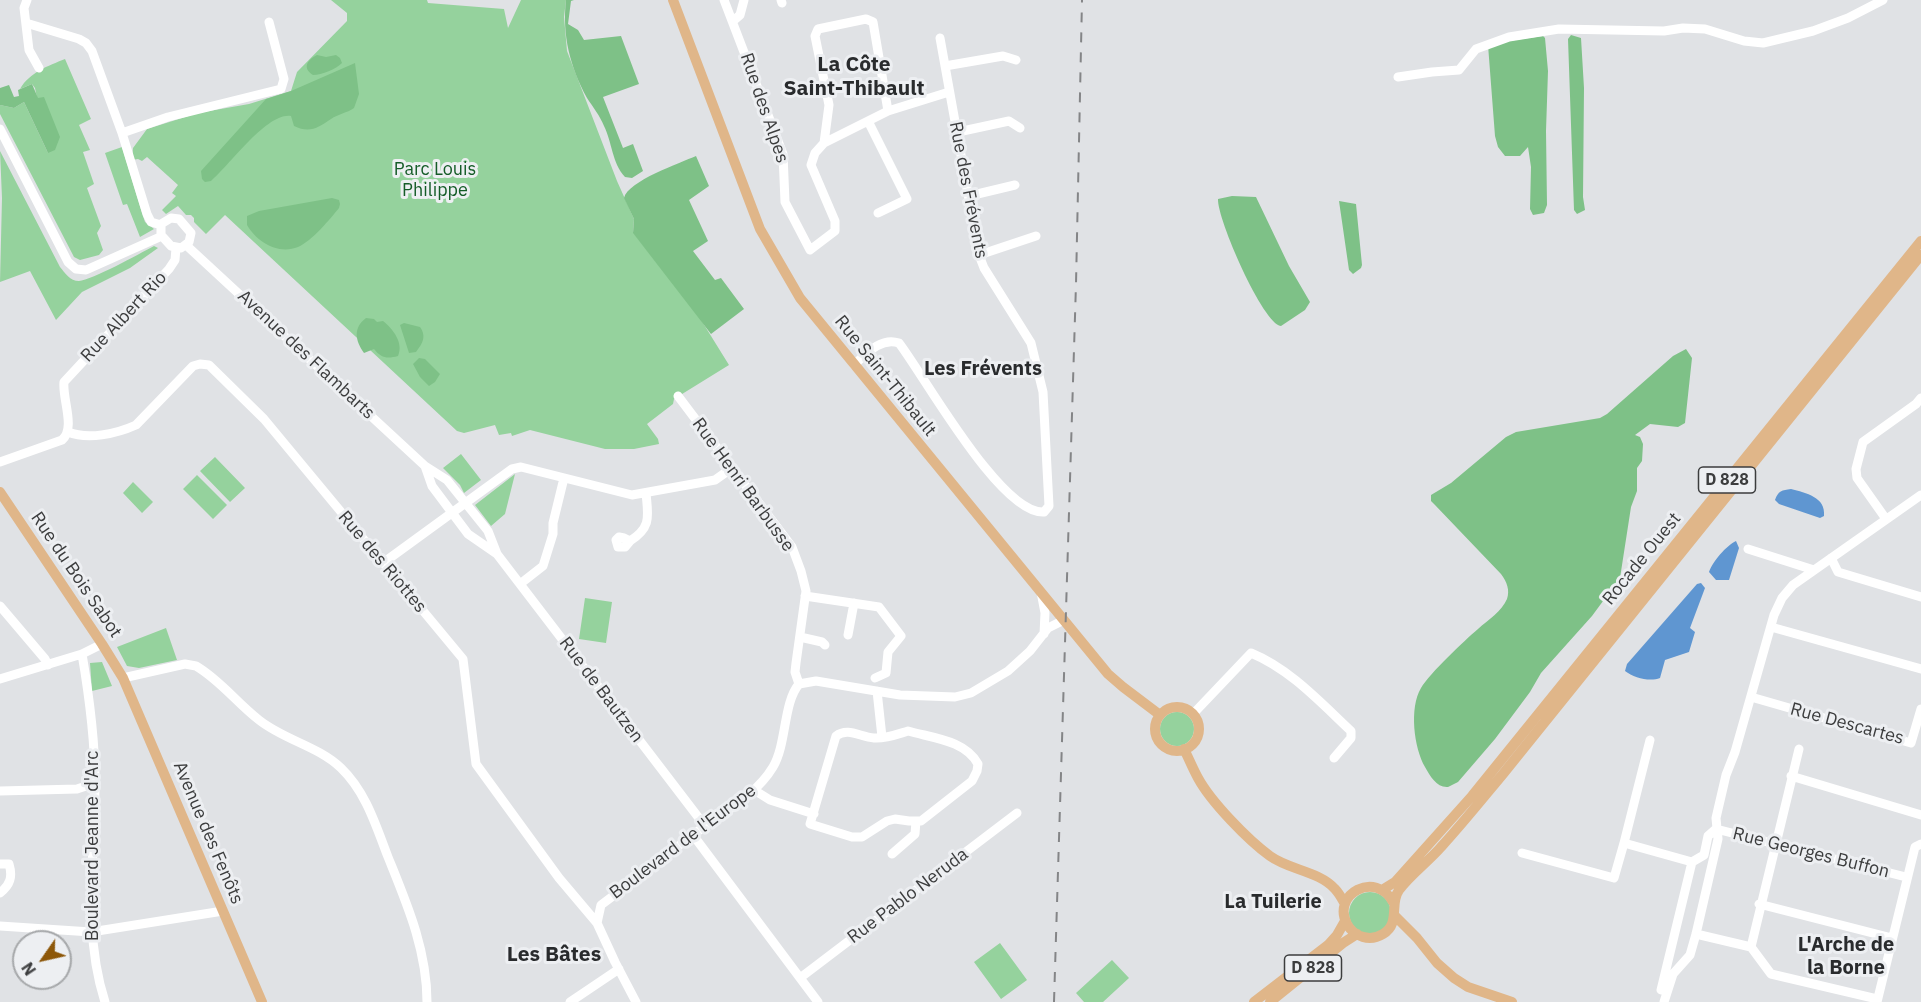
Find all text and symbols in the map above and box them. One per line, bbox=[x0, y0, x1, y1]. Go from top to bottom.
street label: Rue des Alpes bbox=[735, 50, 793, 166]
district label: La Côte Saint-Thibault bbox=[783, 52, 925, 102]
street label: Rue des Frévents bbox=[944, 120, 992, 260]
park label: Parc Louis Philippe bbox=[394, 159, 476, 201]
street label: Rue Albert Rio bbox=[77, 267, 171, 367]
street label: Avenue des Flambarts bbox=[233, 286, 379, 424]
street label: Rue Saint-Thibault bbox=[830, 311, 940, 441]
district label: Les Frévents bbox=[924, 357, 1042, 381]
street label: Rue Henri Barbusse bbox=[687, 414, 799, 556]
road number: D 828 bbox=[1698, 467, 1756, 493]
street label: Rue des Riottes bbox=[333, 507, 431, 617]
street label: Rue du Bois Sabot bbox=[26, 508, 126, 642]
street label: Rocade Ouest bbox=[1598, 509, 1686, 609]
street label: Rue de Bautzen bbox=[554, 633, 648, 747]
street label: Rue Descartes bbox=[1788, 698, 1906, 750]
street label: Boulevard Jeanne d'Arc bbox=[82, 751, 104, 941]
street label: Avenue des Fenôts bbox=[168, 759, 248, 907]
street label: Boulevard de l'Europe bbox=[606, 780, 760, 904]
street label: Rue Georges Buffon bbox=[1730, 823, 1892, 883]
street label: Rue Pablo Neruda bbox=[843, 844, 973, 948]
district label: La Tuilerie bbox=[1224, 890, 1322, 914]
north arrow bbox=[12, 930, 72, 990]
district label: L'Arche de la Borne bbox=[1798, 933, 1894, 980]
district label: Les Bâtes bbox=[507, 942, 601, 968]
road number: D 828 bbox=[1284, 955, 1342, 981]
text: N bbox=[17, 959, 40, 979]

